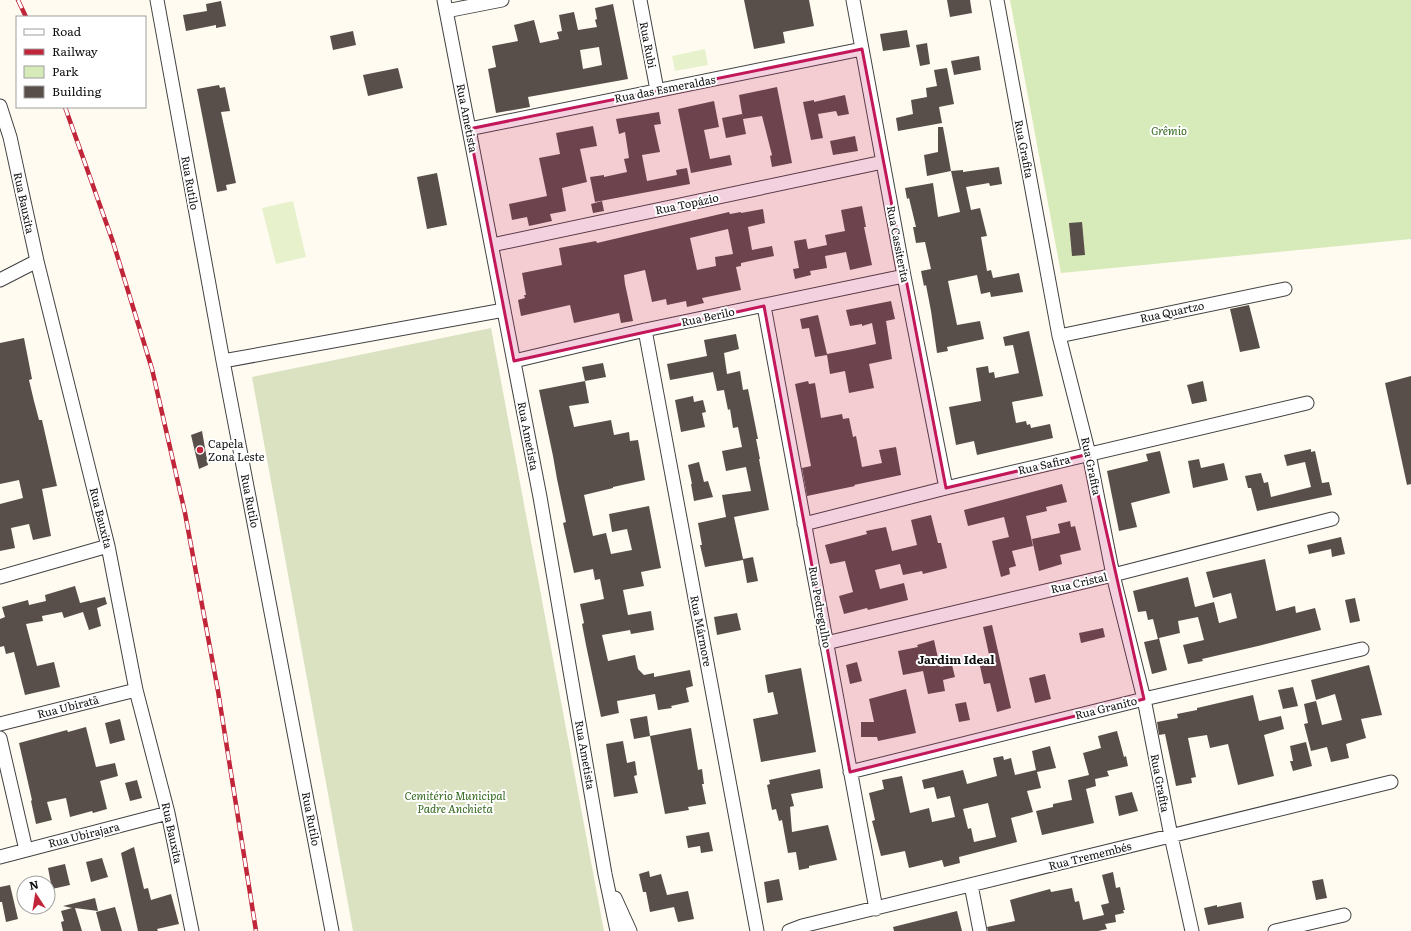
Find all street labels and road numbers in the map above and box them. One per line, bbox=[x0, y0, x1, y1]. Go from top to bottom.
street label: Rua Rubi bbox=[637, 20, 661, 70]
street label: Rua das Esmeraldas bbox=[613, 70, 717, 106]
street label: Rua Ametista bbox=[453, 82, 483, 154]
street label: Rua Grafita bbox=[1011, 118, 1038, 179]
street label: Rua Rutilo bbox=[178, 154, 204, 211]
street label: Rua Bauxita bbox=[11, 171, 39, 235]
street label: Rua Topázio bbox=[654, 188, 720, 218]
street label: Rua Cassiterita bbox=[884, 204, 914, 284]
street label: Rua Quartzo bbox=[1138, 296, 1205, 326]
street label: Rua Berilo bbox=[680, 303, 736, 329]
street label: Rua Ametista bbox=[514, 400, 544, 472]
street label: Rua Grafita bbox=[1078, 435, 1106, 496]
street label: Rua Safira bbox=[1016, 450, 1071, 478]
street label: Rua Rutilo bbox=[238, 472, 264, 529]
street label: Rua Bauxita bbox=[87, 486, 117, 550]
street label: Rua Pedregulho bbox=[806, 565, 836, 649]
street label: Rua Cristal bbox=[1049, 568, 1109, 596]
street label: Rua Mármore bbox=[687, 594, 717, 668]
street label: Rua Ubiratã bbox=[35, 691, 100, 721]
street label: Rua Granito bbox=[1073, 692, 1138, 722]
street label: Rua Ametista bbox=[572, 719, 600, 791]
street label: Rua Grafita bbox=[1147, 752, 1174, 813]
street label: Rua Rutilo bbox=[299, 790, 325, 847]
street label: Rua Bauxita bbox=[159, 801, 187, 865]
street label: Rua Ubirajara bbox=[46, 817, 121, 851]
street label: Rua Tremembés bbox=[1047, 837, 1133, 873]

